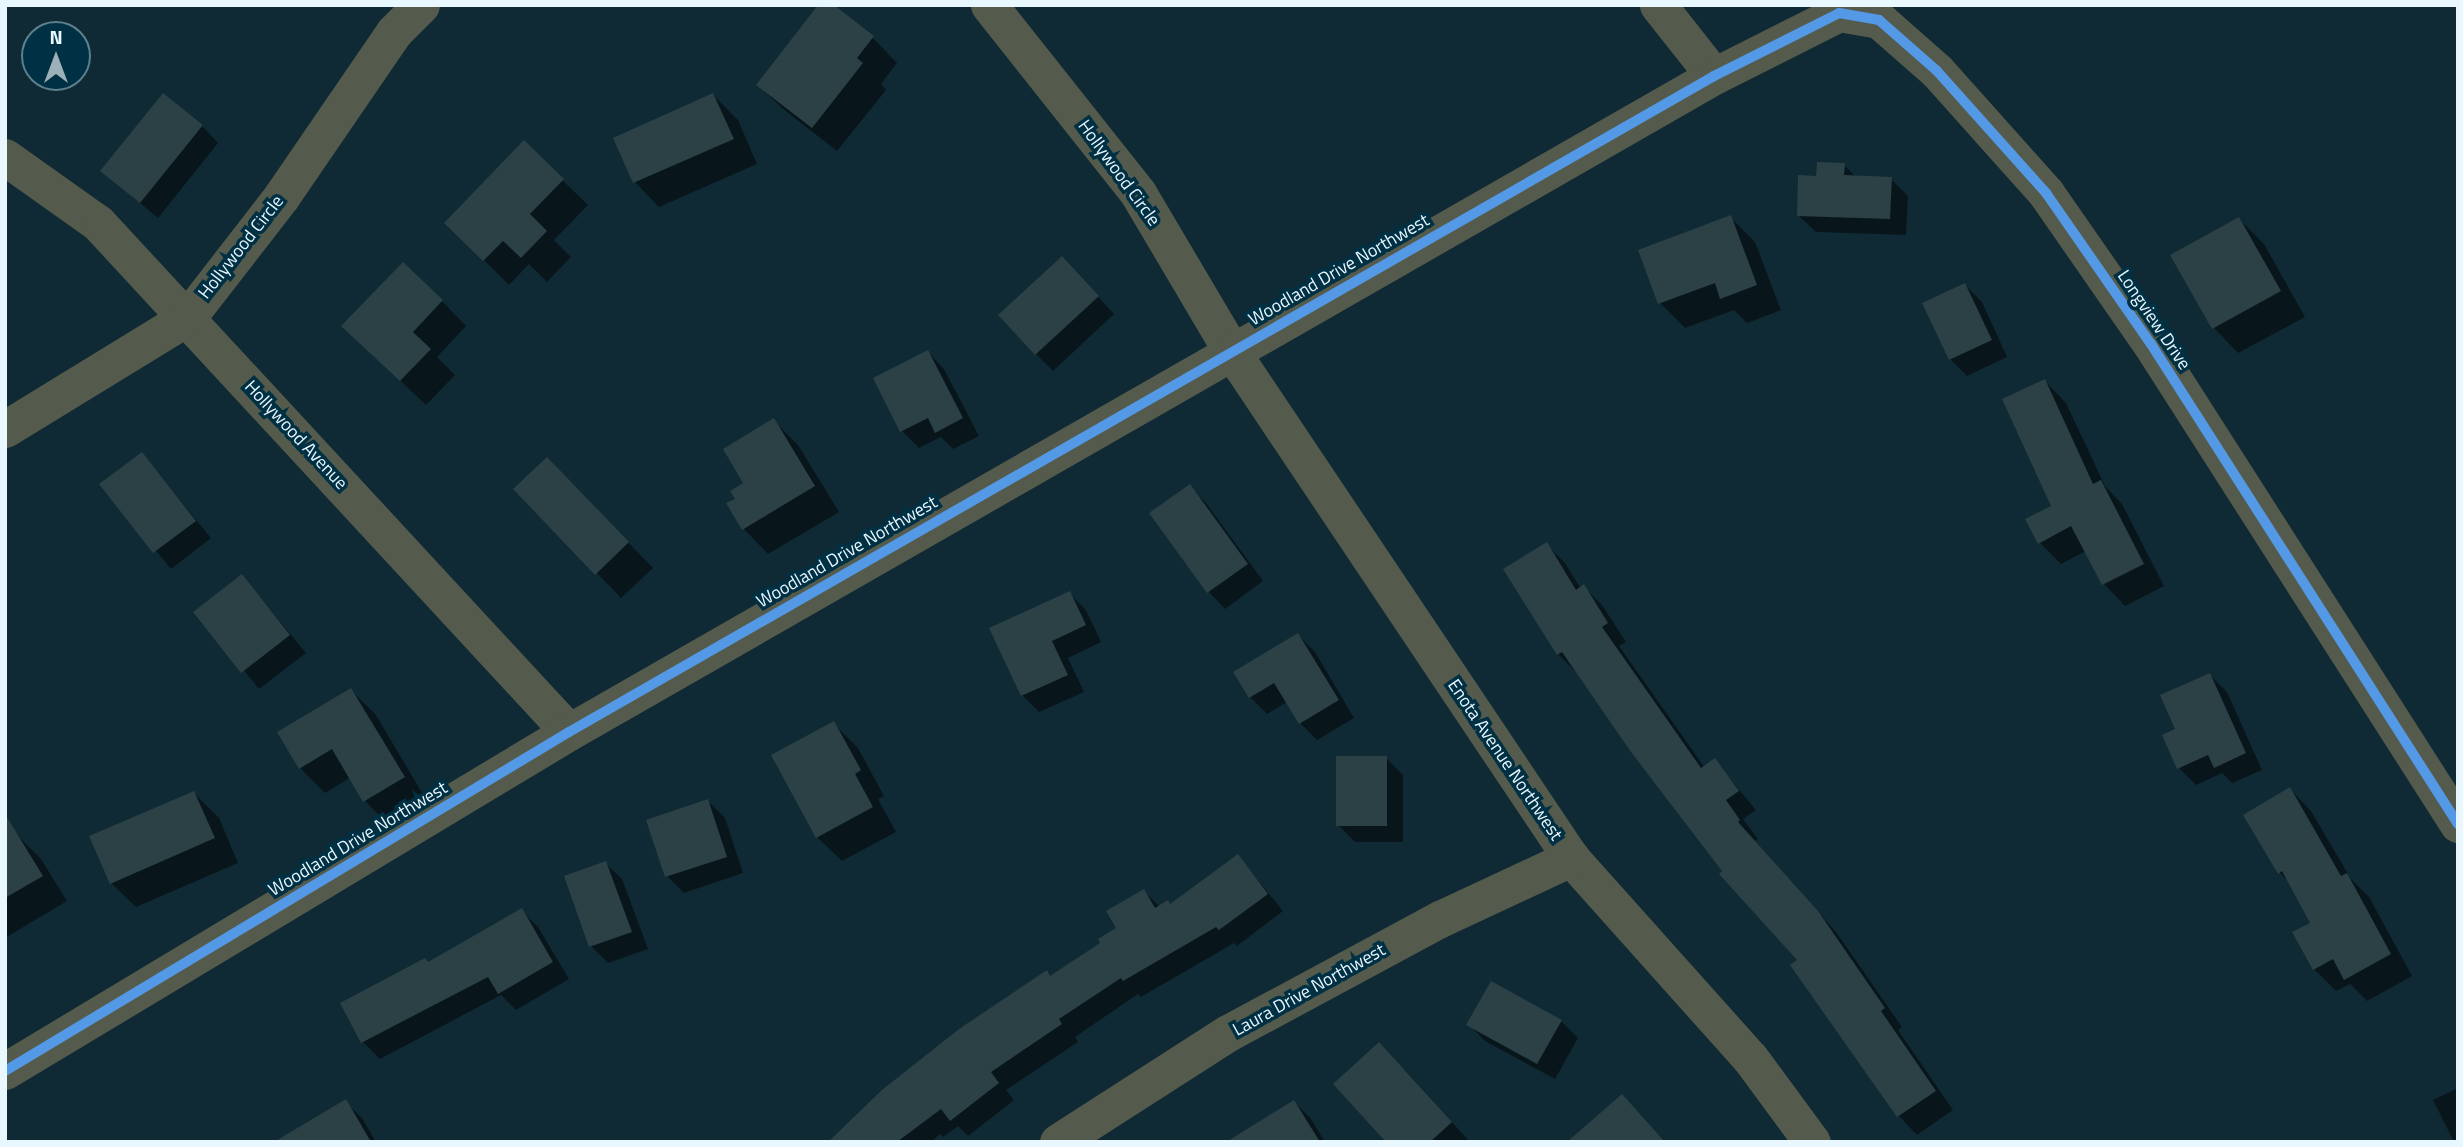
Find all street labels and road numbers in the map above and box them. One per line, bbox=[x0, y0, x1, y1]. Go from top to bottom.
street label: Hollywood Circle bbox=[1073, 116, 1165, 230]
street label: Hollywood Circle bbox=[194, 191, 288, 303]
street label: Woodland Drive Northwest bbox=[1245, 209, 1433, 331]
street label: Longview Drive bbox=[2113, 266, 2195, 374]
street label: Hollywood Avenue bbox=[240, 376, 352, 494]
street label: Woodland Drive Northwest bbox=[753, 491, 941, 613]
street label: Enota Avenue Northwest bbox=[1443, 675, 1567, 845]
street label: Woodland Drive Northwest bbox=[265, 777, 451, 901]
street label: Laura Drive Northwest bbox=[1229, 939, 1389, 1041]

